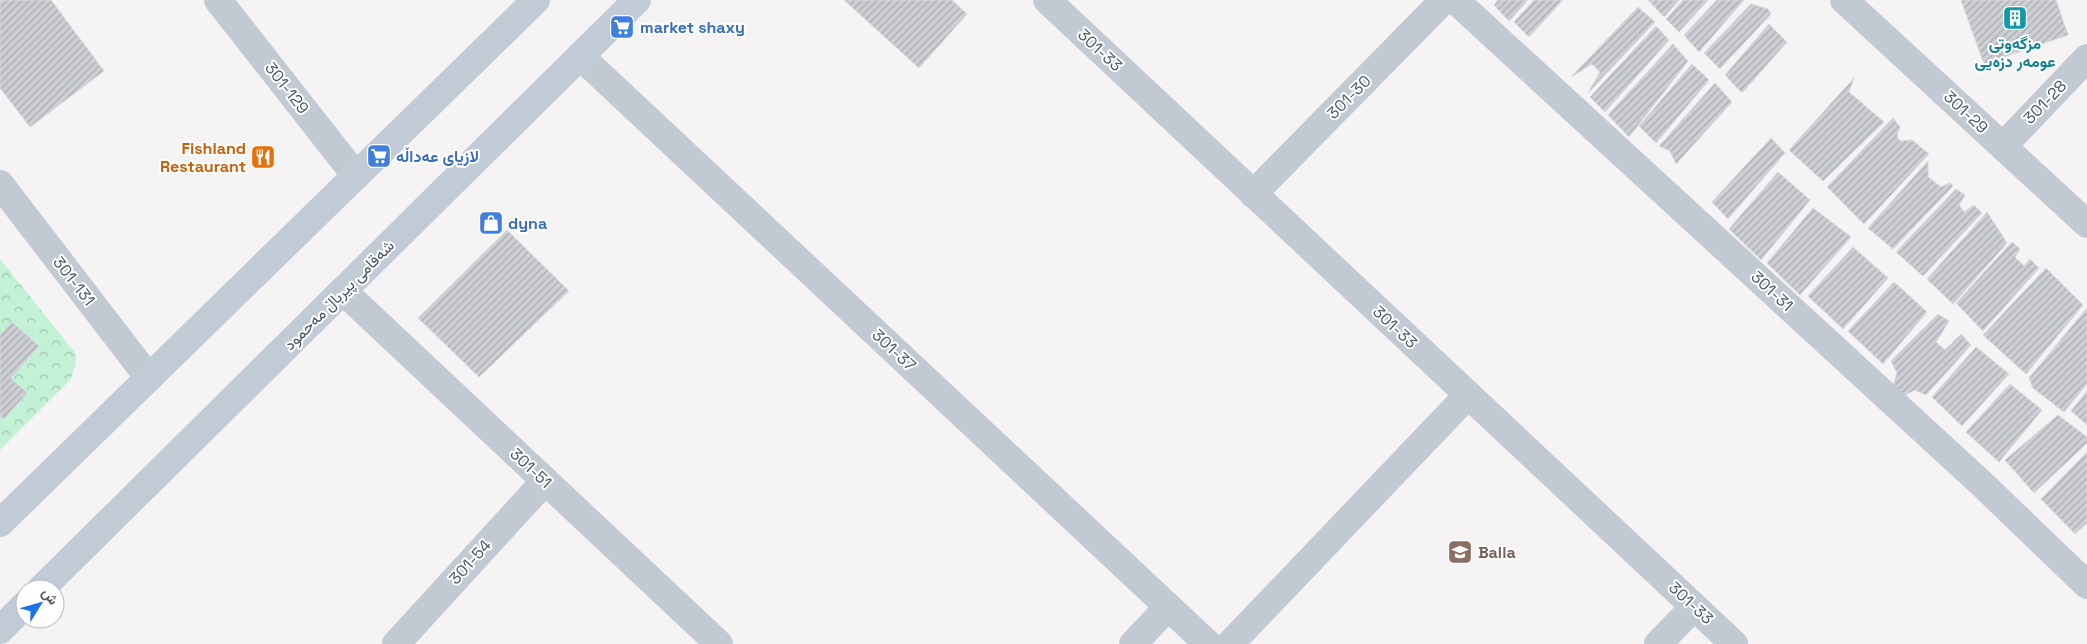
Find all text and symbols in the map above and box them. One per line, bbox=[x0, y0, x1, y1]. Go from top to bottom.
building icon: مزگەوتی عومەر دزەیی bbox=[2002, 5, 2028, 31]
supermarket icon: market shaxy bbox=[609, 14, 635, 40]
place label: market shaxy bbox=[640, 17, 745, 38]
street label: 301-33 bbox=[1073, 24, 1127, 76]
place label: مزگەوتی عومەر دزەیی bbox=[1975, 33, 2055, 72]
street label: 301-129 bbox=[260, 58, 314, 118]
street label: 301-30 bbox=[1323, 71, 1375, 123]
street label: 301-28 bbox=[2019, 75, 2071, 129]
street label: 301-29 bbox=[1939, 86, 1993, 138]
place label: Fishland Restaurant bbox=[160, 138, 246, 177]
supermarket icon: لازیای عەداڵە bbox=[366, 143, 392, 169]
restaurant icon: Fishland Restaurant bbox=[250, 144, 276, 170]
place label: لازیای عەداڵە bbox=[396, 146, 479, 167]
shop icon: dyna bbox=[478, 210, 504, 236]
place label: dyna bbox=[508, 213, 547, 234]
street label: شەقامی پیرباڵ مەحمود bbox=[279, 235, 400, 356]
street label: 301-131 bbox=[48, 252, 100, 310]
street label: 301-31 bbox=[1747, 266, 1797, 316]
street label: 301-33 bbox=[1368, 301, 1422, 353]
street label: 301-37 bbox=[868, 324, 920, 376]
street label: 301-51 bbox=[506, 443, 556, 493]
street label: 301-54 bbox=[444, 535, 496, 589]
school or university icon: Balla bbox=[1447, 539, 1473, 565]
place label: Balla bbox=[1478, 542, 1516, 563]
street label: 301-33 bbox=[1664, 577, 1718, 629]
north arrow bbox=[15, 579, 65, 629]
text: ش bbox=[38, 584, 63, 608]

